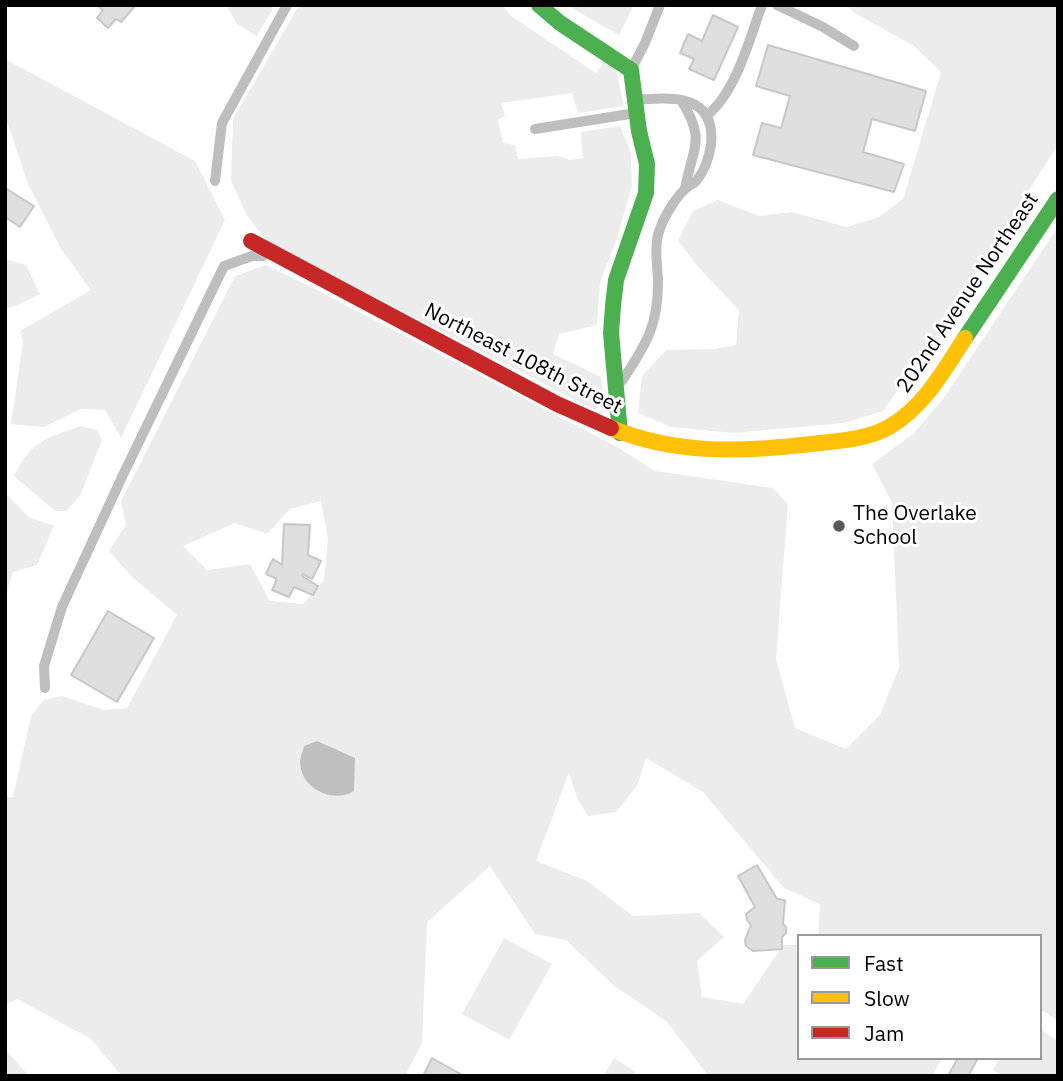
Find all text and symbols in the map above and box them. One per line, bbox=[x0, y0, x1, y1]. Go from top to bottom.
street label: 202nd Avenue Northeast bbox=[892, 188, 1044, 398]
street label: Northeast 108th Street bbox=[420, 298, 626, 420]
place label: The Overlake School bbox=[853, 501, 977, 551]
marker: The Overlake School bbox=[831, 518, 847, 534]
legend bbox=[797, 934, 1042, 1060]
text: Fast bbox=[864, 949, 904, 977]
text: Slow bbox=[864, 984, 910, 1012]
text: Jam bbox=[864, 1019, 904, 1047]

